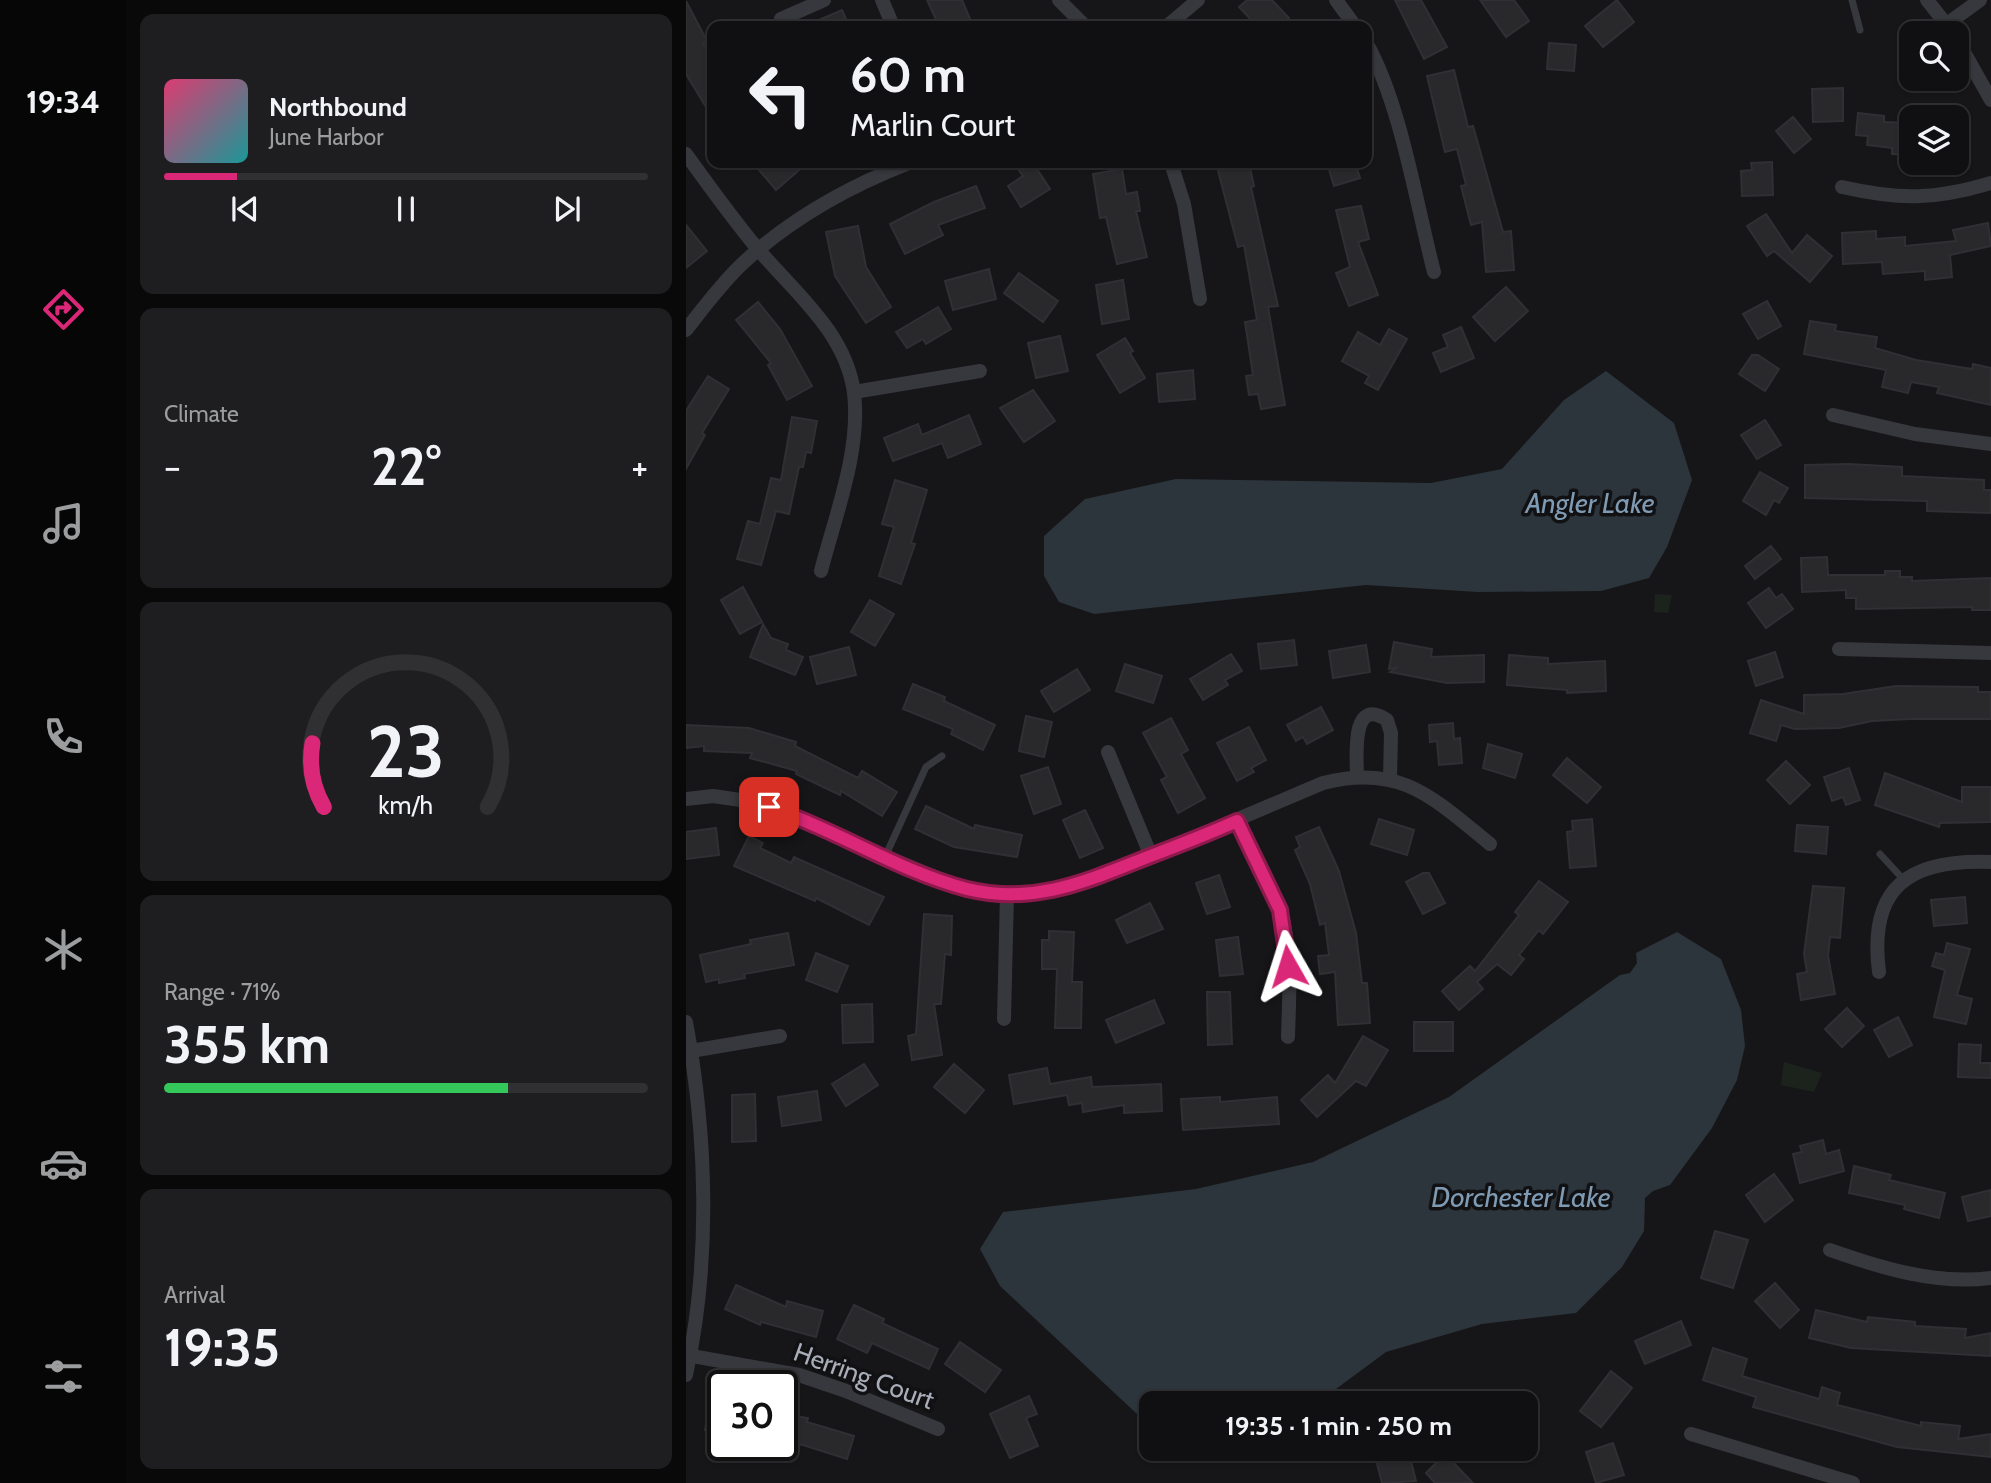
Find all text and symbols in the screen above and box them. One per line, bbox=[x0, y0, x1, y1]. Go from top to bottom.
map controls bbox=[1899, 21, 1969, 175]
button: search bbox=[1899, 21, 1969, 91]
text: 60 m bbox=[850, 45, 966, 104]
icon: left bbox=[735, 49, 826, 140]
text: 19:34 bbox=[26, 82, 100, 121]
text: Northbound bbox=[269, 91, 407, 123]
text: Marlin Court bbox=[850, 105, 1015, 144]
button: layers bbox=[1899, 105, 1969, 175]
text: June Harbor bbox=[269, 123, 383, 151]
icon: previous bbox=[226, 190, 264, 228]
icon: pause bbox=[387, 190, 425, 228]
icon: next bbox=[548, 190, 586, 228]
icon: directions bbox=[39, 285, 88, 334]
text: Climate bbox=[164, 400, 239, 428]
text: 22° bbox=[371, 435, 441, 498]
text: − bbox=[164, 443, 181, 490]
text: + bbox=[631, 443, 648, 490]
water label: Angler Lake bbox=[1523, 486, 1655, 520]
icon: music bbox=[39, 499, 88, 548]
text: 23 bbox=[367, 708, 445, 796]
icon: phone bbox=[39, 712, 88, 761]
pin bbox=[739, 777, 799, 837]
icon: arrive bbox=[750, 788, 788, 826]
text: km/h bbox=[379, 790, 433, 820]
icon: climate bbox=[39, 925, 88, 974]
position arrow bbox=[1251, 929, 1325, 1003]
text: Range · 71% bbox=[164, 978, 280, 1006]
text: 355 km bbox=[164, 1013, 330, 1076]
icon: car bbox=[39, 1139, 88, 1188]
water label: Dorchester Lake bbox=[1431, 1180, 1611, 1214]
text: Arrival bbox=[164, 1281, 225, 1309]
text: 19:35 bbox=[164, 1316, 280, 1379]
street label: Herring Court bbox=[789, 1336, 939, 1416]
icon: filters bbox=[39, 1352, 88, 1401]
speed limit sign: 30 bbox=[707, 1370, 798, 1461]
text: 19:35 · 1 min · 250 m bbox=[1225, 1410, 1452, 1442]

